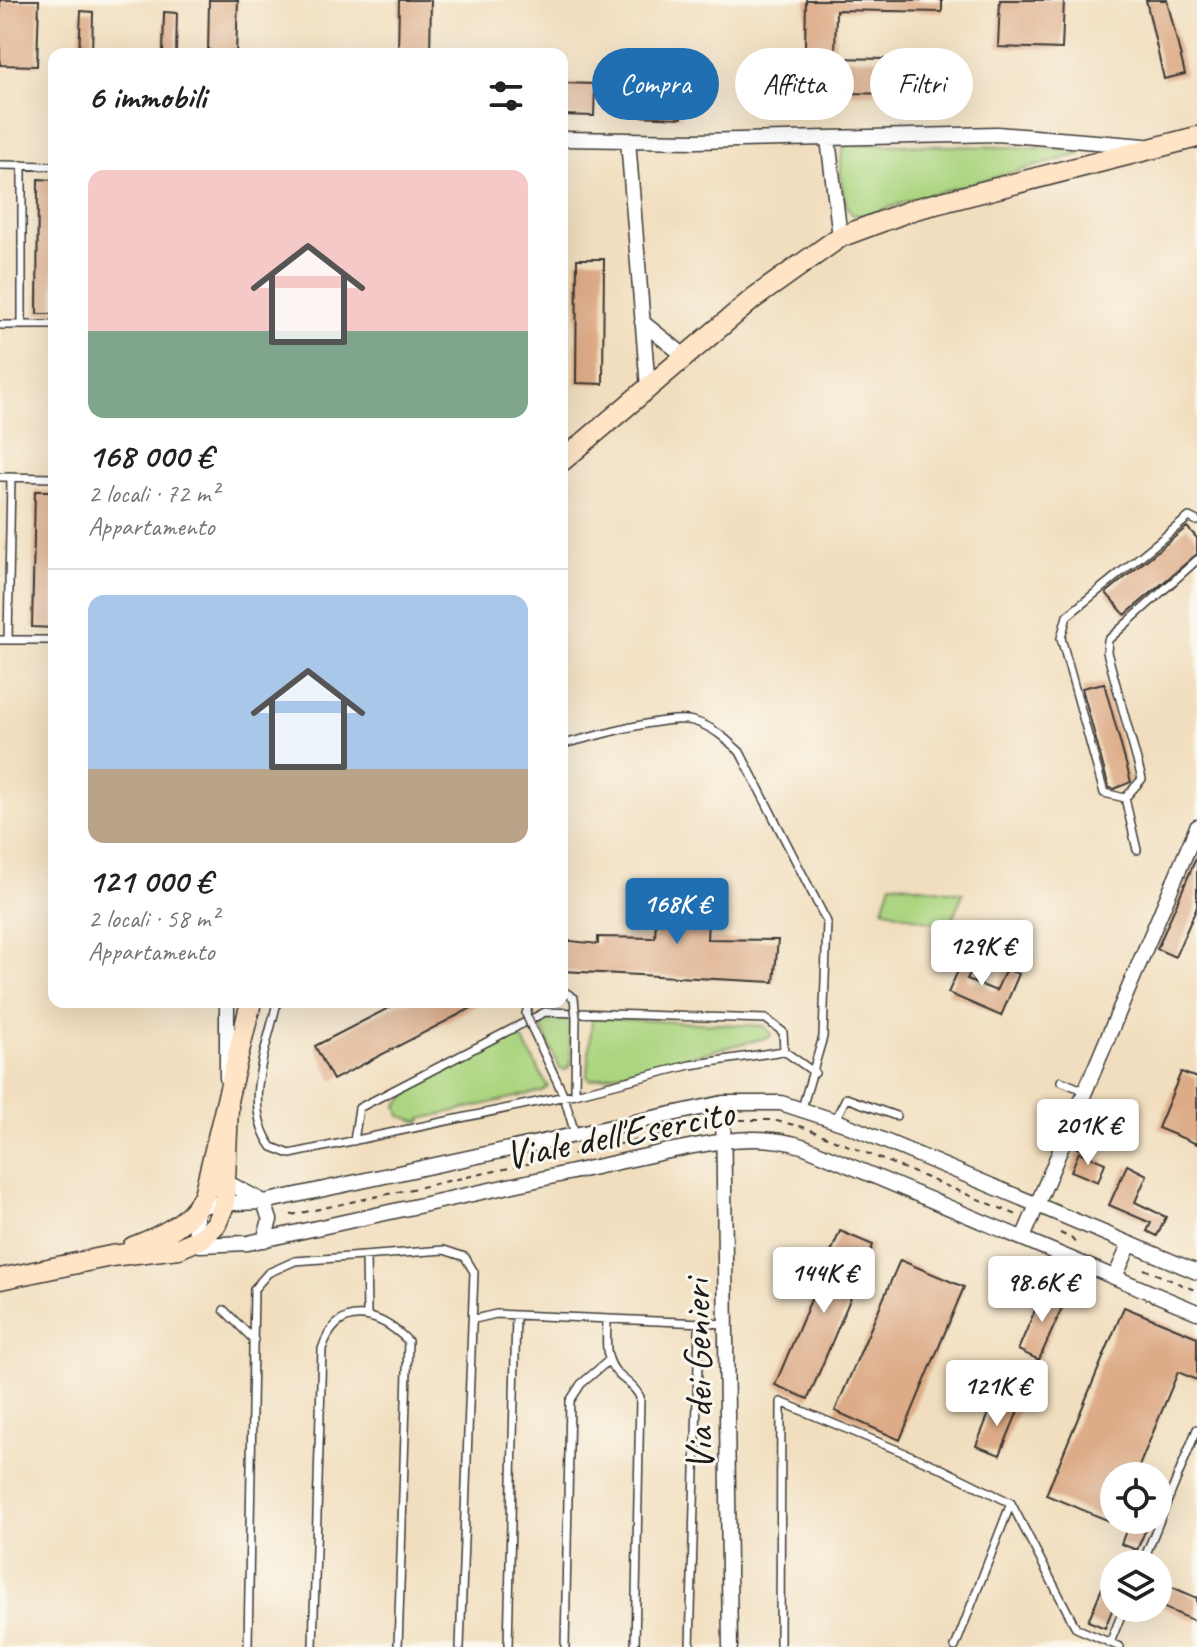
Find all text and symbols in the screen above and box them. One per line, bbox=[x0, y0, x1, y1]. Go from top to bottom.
chip: Compra bbox=[592, 48, 719, 120]
chip: Affitta bbox=[735, 48, 854, 120]
chip: Filtri bbox=[870, 48, 973, 120]
icon: filters bbox=[484, 74, 528, 118]
text: 6 immobili bbox=[88, 75, 206, 118]
icon: home bbox=[236, 222, 380, 366]
text: 168 000 € bbox=[88, 434, 212, 477]
text: 2 locali · 72 m² bbox=[88, 477, 218, 510]
text: Appartamento bbox=[88, 510, 214, 543]
icon: home bbox=[236, 647, 380, 791]
text: 121 000 € bbox=[88, 859, 212, 902]
pin: 168K € bbox=[612, 878, 742, 946]
text: 168K € bbox=[644, 887, 710, 920]
text: 2 locali · 58 m² bbox=[88, 902, 218, 935]
pin: 129K € bbox=[917, 920, 1047, 988]
text: 129K € bbox=[949, 929, 1015, 962]
text: Appartamento bbox=[88, 935, 214, 968]
street label: Viale dell'Esercito bbox=[501, 1087, 739, 1181]
pin: 201K € bbox=[1023, 1099, 1153, 1167]
text: 201K € bbox=[1055, 1108, 1121, 1141]
pin: 144K € bbox=[759, 1247, 889, 1315]
text: 144K € bbox=[791, 1256, 857, 1289]
pin: 98.6K € bbox=[968, 1256, 1116, 1324]
text: 98.6K € bbox=[1006, 1265, 1078, 1298]
street label: Via dei Genieri bbox=[671, 1274, 725, 1471]
pin: 121K € bbox=[932, 1360, 1062, 1428]
text: 121K € bbox=[964, 1369, 1030, 1402]
map controls bbox=[1100, 1462, 1172, 1622]
button: locate bbox=[1100, 1462, 1172, 1534]
button: layers bbox=[1100, 1550, 1172, 1622]

